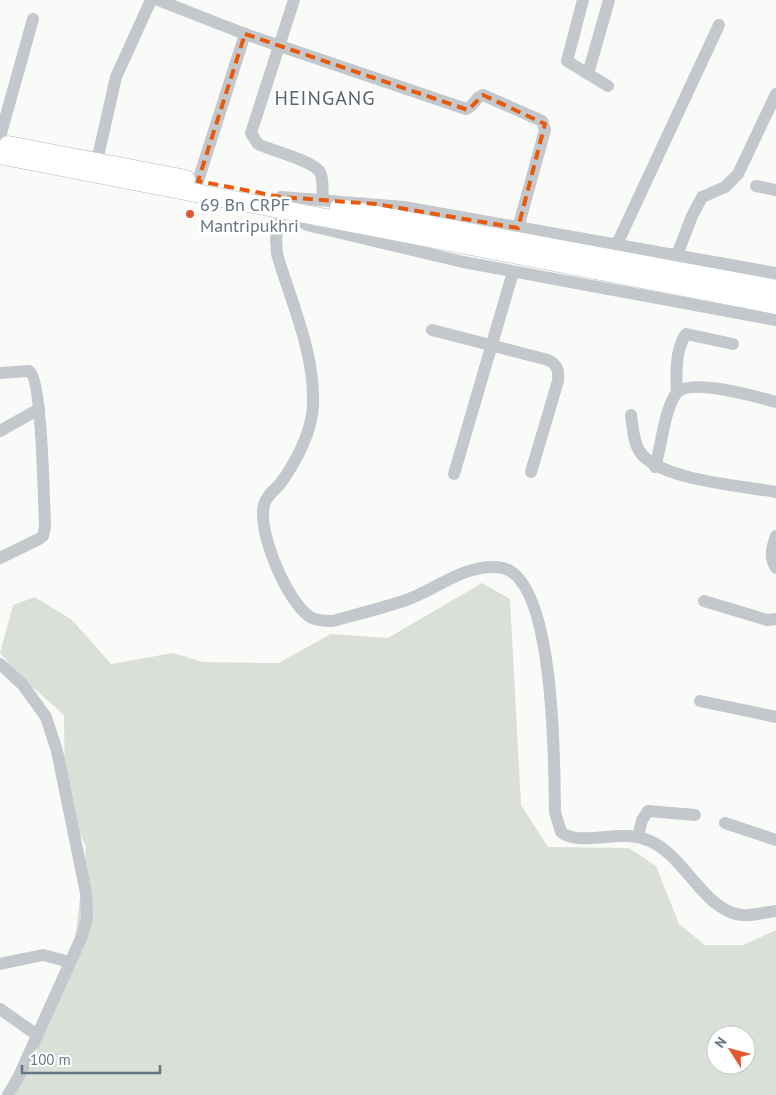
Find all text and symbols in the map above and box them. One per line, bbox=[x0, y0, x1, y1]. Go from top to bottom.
district label: HEINGANG bbox=[274, 85, 376, 111]
place label: 69 Bn CRPF Mantripukhri bbox=[200, 193, 299, 237]
marker: 69 Bn CRPF Mantripukhri bbox=[184, 208, 196, 220]
north arrow bbox=[706, 1025, 756, 1075]
text: N bbox=[710, 1033, 730, 1051]
scale bar bbox=[22, 1042, 160, 1074]
text: 100 m bbox=[30, 1050, 71, 1069]

